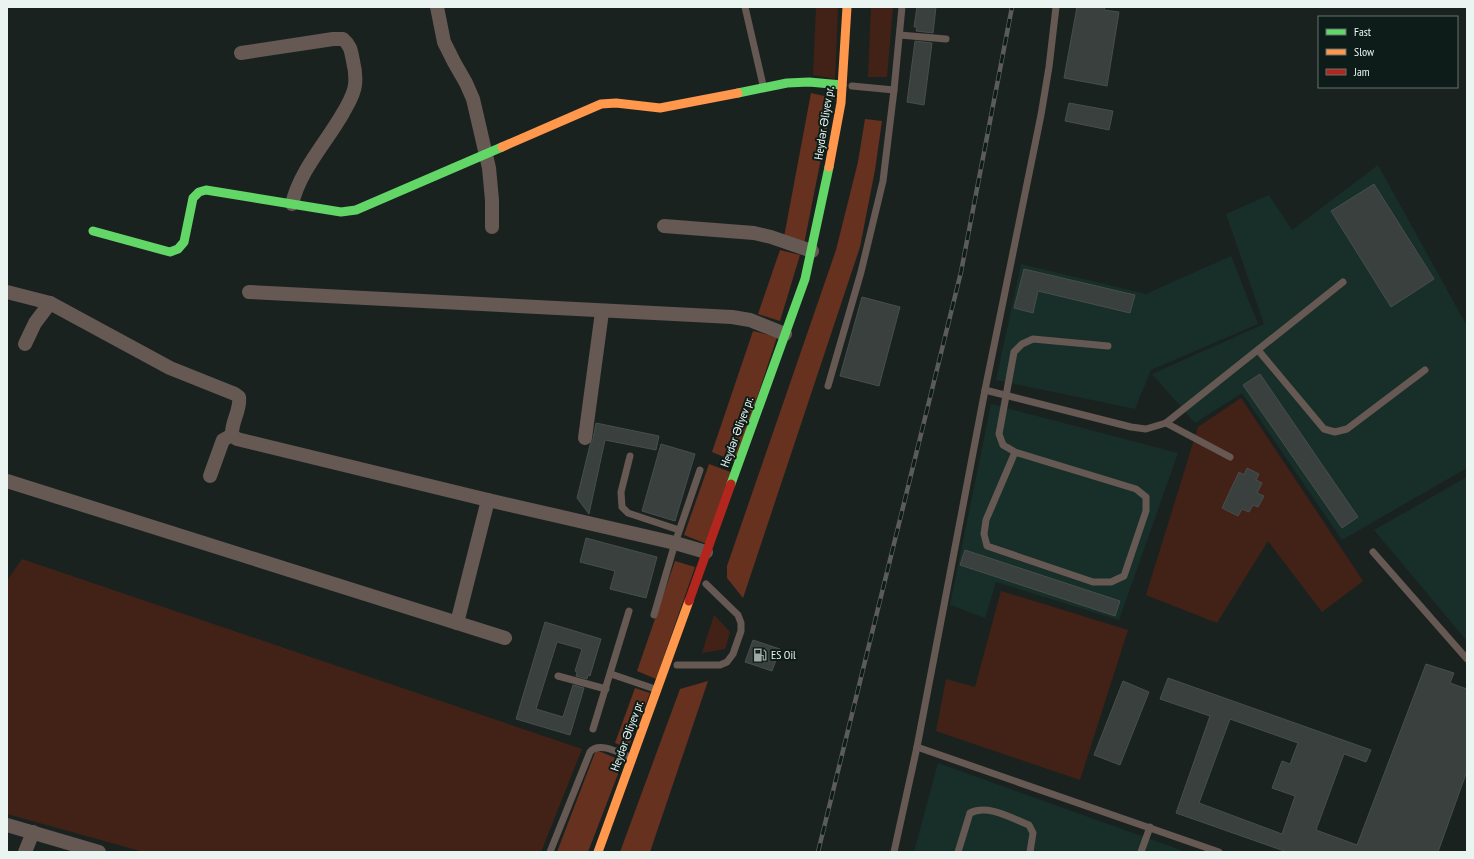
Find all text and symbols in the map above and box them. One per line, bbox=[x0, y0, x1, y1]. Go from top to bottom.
legend bbox=[1318, 16, 1458, 88]
text: Fast bbox=[1354, 24, 1372, 39]
text: Slow bbox=[1354, 44, 1375, 59]
text: Jam bbox=[1353, 64, 1370, 79]
street label: Heydər Əliyev pr. bbox=[810, 85, 837, 161]
street label: Heydər Əliyev pr. bbox=[717, 395, 756, 469]
fuel station icon: ES Oil bbox=[752, 647, 768, 663]
place label: ES Oil bbox=[771, 647, 796, 662]
street label: Heydər Əliyev pr. bbox=[607, 699, 646, 773]

